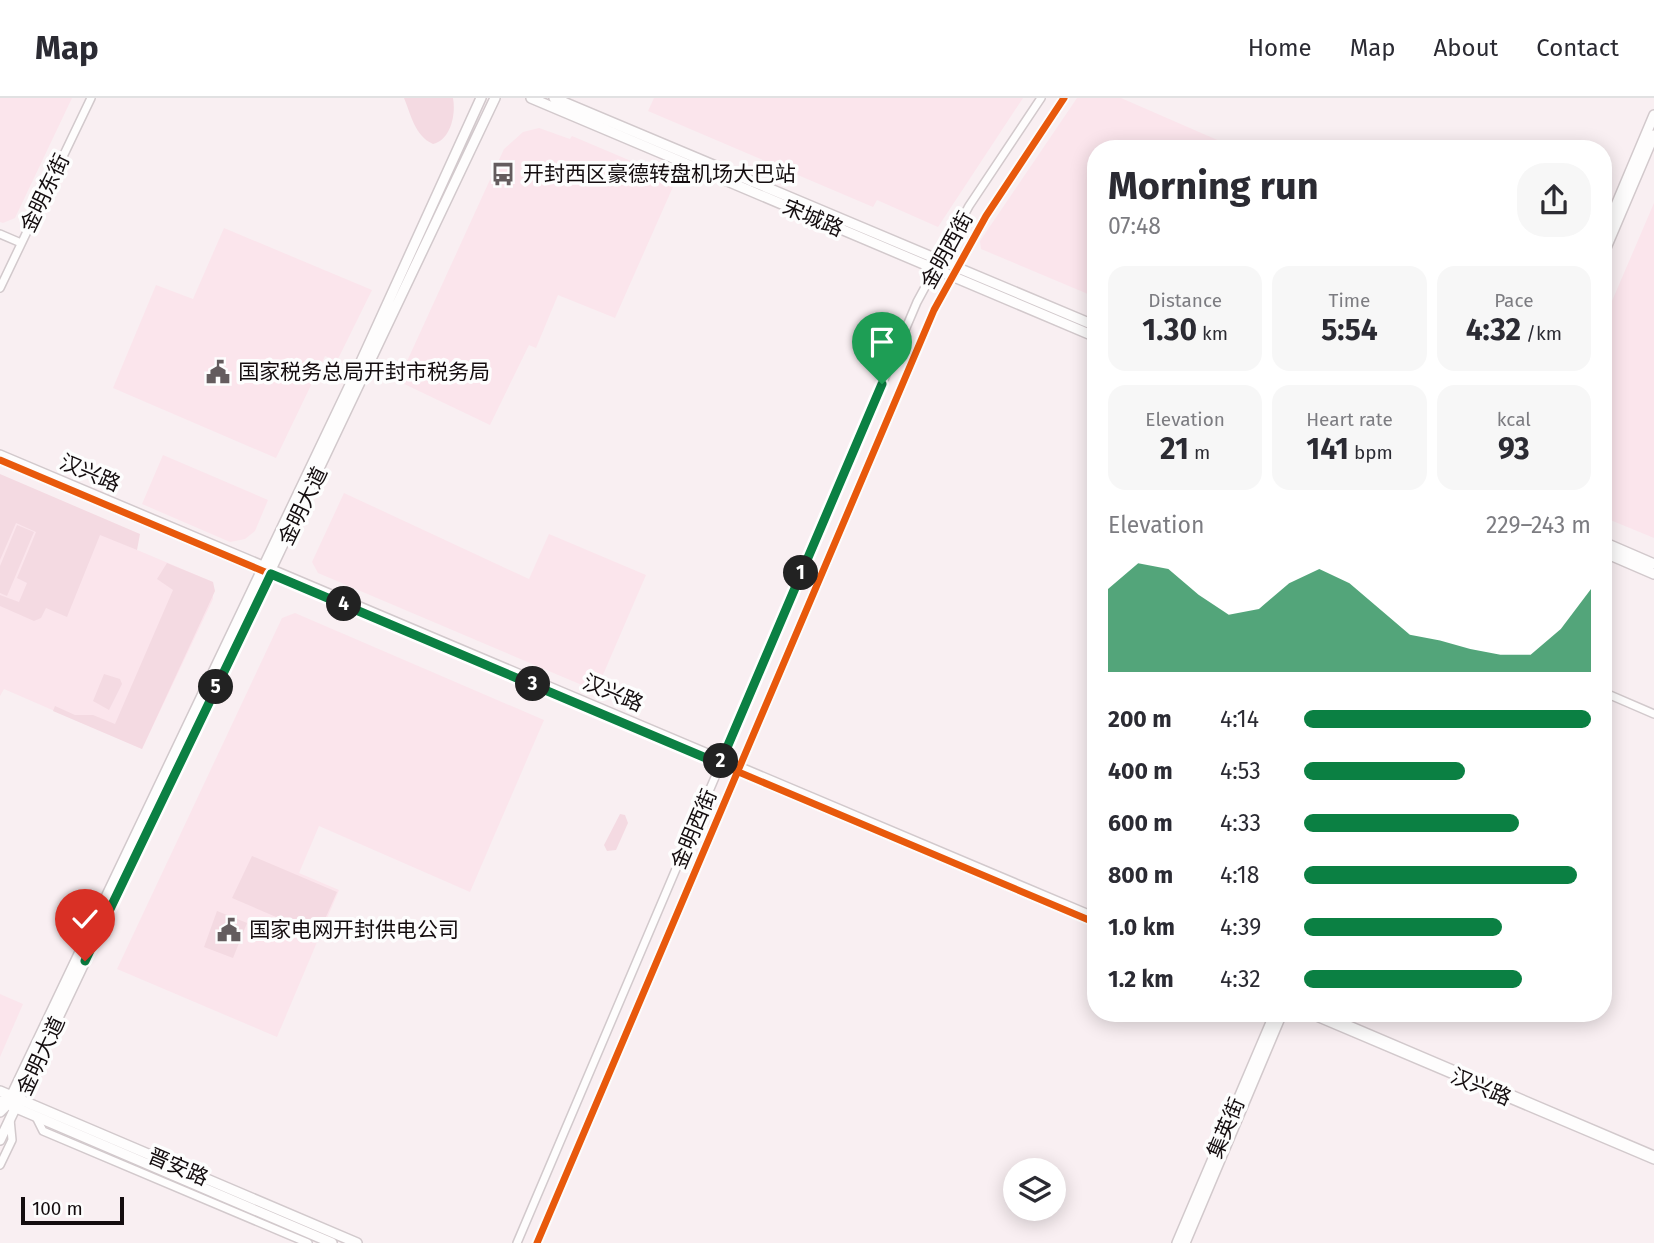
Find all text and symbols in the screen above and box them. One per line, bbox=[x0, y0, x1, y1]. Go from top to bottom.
text: Map bbox=[35, 28, 99, 68]
text: Home bbox=[1248, 34, 1312, 62]
text: Map bbox=[1350, 34, 1396, 62]
text: About bbox=[1434, 34, 1498, 62]
text: Contact bbox=[1536, 34, 1619, 62]
street label: 金明东街 bbox=[15, 150, 75, 236]
bus stop icon: 开封西区豪德转盘机场大巴站 bbox=[489, 160, 517, 188]
place label: 开封西区豪德转盘机场大巴站 bbox=[523, 161, 796, 187]
text: Morning run bbox=[1108, 163, 1319, 209]
button: share bbox=[1517, 163, 1591, 237]
street label: 宋城路 bbox=[779, 194, 847, 242]
street label: 金明西街 bbox=[915, 207, 979, 293]
text: 07:48 bbox=[1108, 212, 1161, 240]
text: Distance bbox=[1148, 289, 1222, 312]
text: Time bbox=[1329, 289, 1370, 312]
text: Pace bbox=[1494, 289, 1534, 312]
pin bbox=[852, 312, 912, 384]
text: 1.30 bbox=[1142, 312, 1197, 348]
text: 5:54 bbox=[1321, 312, 1378, 348]
text: 4:32 bbox=[1466, 312, 1521, 348]
text: km bbox=[1197, 322, 1228, 345]
text: /km bbox=[1521, 322, 1562, 345]
icon: arrive bbox=[863, 323, 901, 361]
public building icon: 国家税务总局开封市税务局 bbox=[204, 358, 232, 386]
place label: 国家税务总局开封市税务局 bbox=[238, 359, 490, 385]
text: Elevation bbox=[1145, 408, 1225, 431]
text: Heart rate bbox=[1306, 408, 1393, 431]
text: kcal bbox=[1497, 408, 1531, 431]
text: 21 bbox=[1160, 431, 1189, 467]
text: 141 bbox=[1306, 431, 1349, 467]
text: 93 bbox=[1498, 431, 1530, 467]
text: m bbox=[1189, 441, 1210, 464]
text: bpm bbox=[1349, 441, 1393, 464]
street label: 汉兴路 bbox=[56, 449, 124, 497]
street label: 金明大道 bbox=[273, 463, 333, 549]
text: Elevation bbox=[1108, 511, 1204, 539]
text: 229–243 m bbox=[1486, 511, 1591, 539]
pin: 1 bbox=[784, 556, 818, 590]
text: 1 bbox=[796, 561, 805, 584]
pin: 4 bbox=[326, 587, 362, 622]
text: 4 bbox=[338, 592, 349, 615]
pin: 3 bbox=[516, 666, 550, 702]
street label: 汉兴路 bbox=[579, 669, 647, 717]
pin: 5 bbox=[198, 670, 234, 704]
text: 3 bbox=[528, 672, 537, 695]
text: 5 bbox=[210, 675, 221, 698]
text: 200 m bbox=[1108, 705, 1172, 733]
text: 4:14 bbox=[1220, 705, 1259, 733]
pin: 2 bbox=[704, 744, 738, 778]
text: 2 bbox=[716, 749, 725, 772]
text: 400 m bbox=[1108, 757, 1173, 785]
text: 4:53 bbox=[1220, 757, 1261, 785]
street label: 金明西街 bbox=[666, 785, 722, 873]
text: 600 m bbox=[1108, 809, 1173, 837]
text: 4:33 bbox=[1220, 809, 1261, 837]
text: 800 m bbox=[1108, 861, 1173, 889]
text: 4:18 bbox=[1220, 861, 1259, 889]
pin bbox=[55, 889, 115, 961]
icon: check bbox=[66, 900, 104, 938]
text: 1.0 km bbox=[1108, 913, 1175, 941]
text: 4:39 bbox=[1220, 913, 1261, 941]
public building icon: 国家电网开封供电公司 bbox=[215, 916, 243, 944]
place label: 国家电网开封供电公司 bbox=[249, 917, 459, 943]
text: 1.2 km bbox=[1108, 965, 1174, 993]
text: 4:32 bbox=[1220, 965, 1261, 993]
street label: 金明大道 bbox=[11, 1012, 71, 1100]
street label: 汉兴路 bbox=[1447, 1063, 1515, 1111]
street label: 集英街 bbox=[1202, 1094, 1250, 1162]
street label: 晋安路 bbox=[144, 1143, 212, 1191]
map controls bbox=[1003, 1158, 1066, 1221]
button: layers bbox=[1003, 1158, 1066, 1221]
scale bar bbox=[21, 1194, 124, 1226]
text: 100 m bbox=[32, 1197, 83, 1220]

